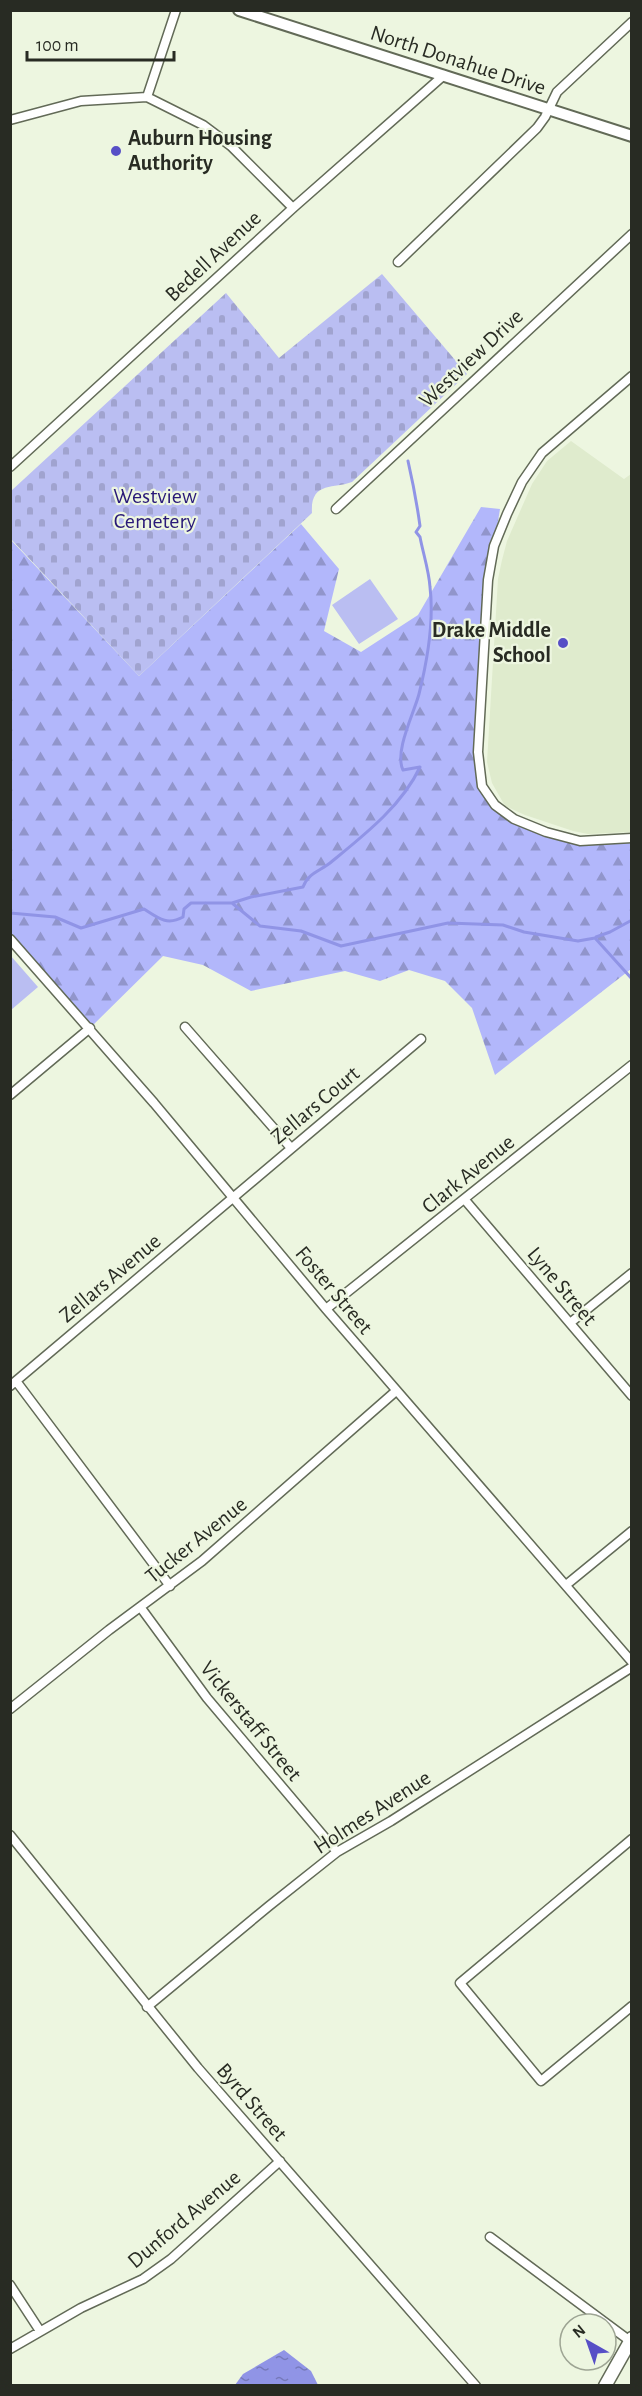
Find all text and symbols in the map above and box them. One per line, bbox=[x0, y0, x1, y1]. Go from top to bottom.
street label: North Donahue Drive bbox=[368, 21, 548, 99]
scale bar bbox=[27, 24, 174, 62]
text: 100 m bbox=[36, 37, 79, 55]
place label: Auburn Housing Authority bbox=[128, 127, 273, 175]
marker: Auburn Housing Authority bbox=[109, 144, 123, 158]
street label: Bedell Avenue bbox=[161, 206, 265, 306]
street label: Westview Drive bbox=[415, 305, 527, 411]
park label: Westview Cemetery bbox=[113, 485, 197, 532]
place label: Drake Middle School bbox=[432, 619, 551, 666]
marker: Drake Middle School bbox=[556, 636, 570, 650]
street label: Zellars Court bbox=[267, 1062, 363, 1148]
street label: Clark Avenue bbox=[418, 1130, 518, 1218]
street label: Zellars Avenue bbox=[55, 1229, 165, 1327]
street label: Foster Street bbox=[291, 1242, 377, 1338]
street label: Lyne Street bbox=[523, 1243, 601, 1329]
street label: Tucker Avenue bbox=[141, 1493, 251, 1587]
street label: Vickerstaff Street bbox=[196, 1657, 306, 1785]
street label: Holmes Avenue bbox=[310, 1766, 434, 1858]
street label: Byrd Street bbox=[212, 2059, 292, 2145]
street label: Dunford Avenue bbox=[124, 2166, 244, 2272]
north arrow bbox=[558, 2312, 618, 2372]
text: N bbox=[570, 2322, 588, 2341]

